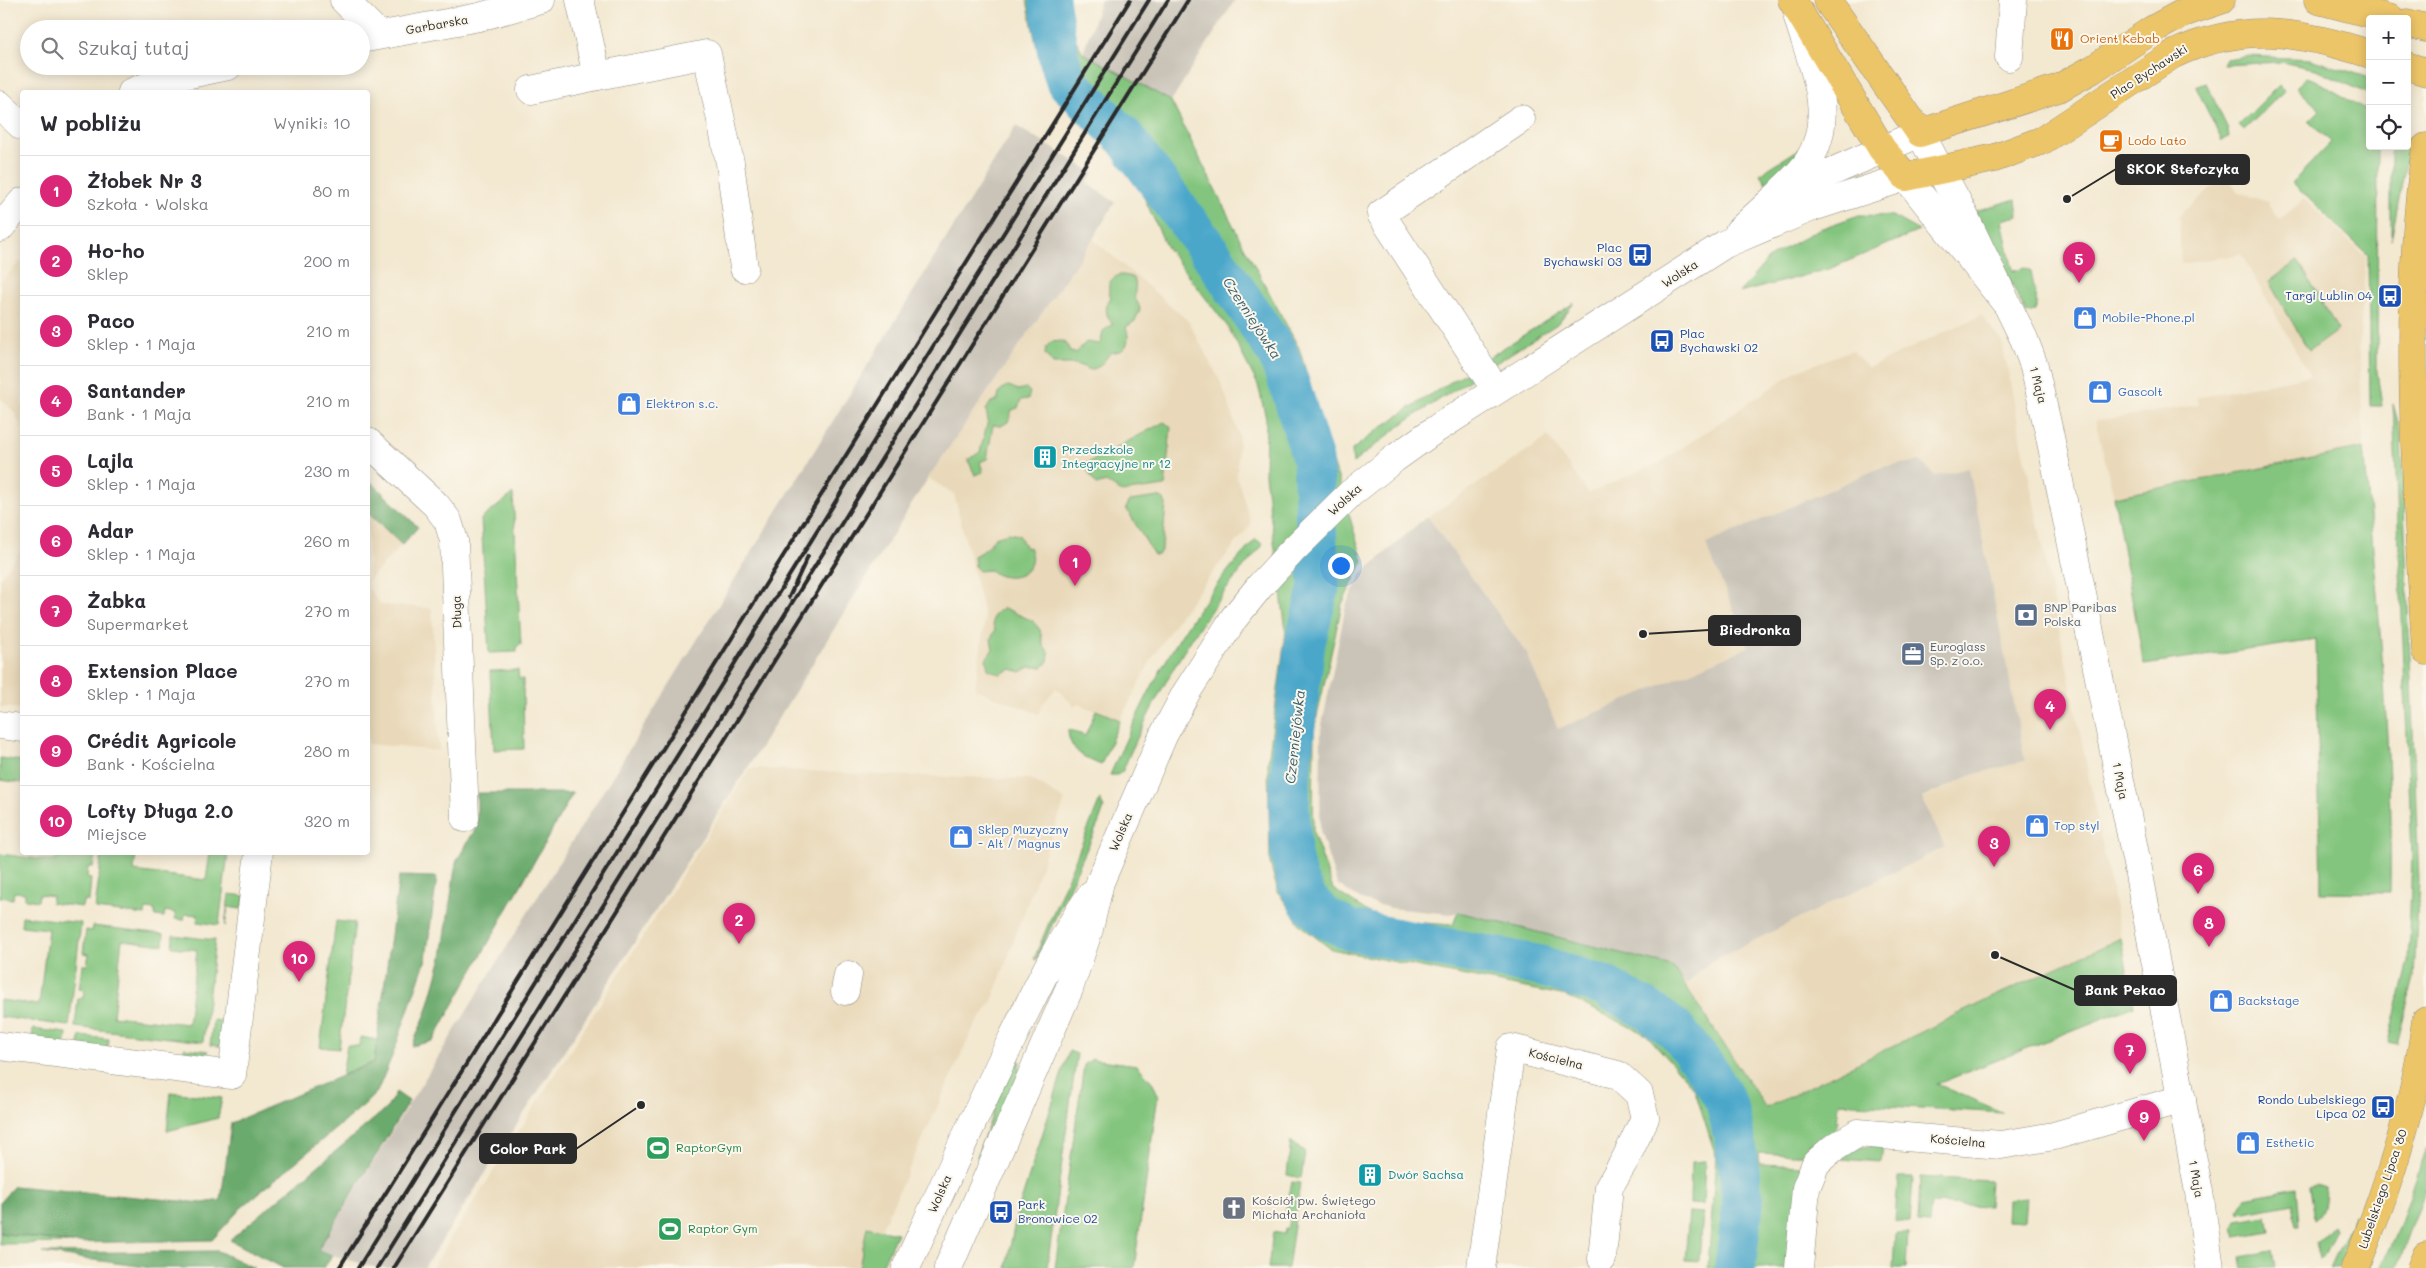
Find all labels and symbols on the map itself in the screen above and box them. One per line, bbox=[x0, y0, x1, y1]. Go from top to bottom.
street label: Garbarska bbox=[404, 11, 469, 37]
restaurant icon: Orient Kebab bbox=[2049, 26, 2075, 52]
place label: Orient Kebab bbox=[2080, 30, 2160, 46]
street label: Plac Bychawski bbox=[2107, 40, 2190, 102]
cafe icon: Lodo Lato bbox=[2098, 128, 2124, 154]
place label: Lodo Lato bbox=[2128, 132, 2186, 148]
callout: SKOK Stefczyka bbox=[2116, 155, 2249, 184]
text: SKOK Stefczyka bbox=[2127, 159, 2240, 178]
place label: Plac Bychawski 03 bbox=[1544, 239, 1622, 269]
bus stop icon: Plac Bychawski 03 bbox=[1627, 242, 1653, 268]
pin: 5 bbox=[2063, 242, 2095, 283]
street label: Wolska bbox=[1658, 255, 1701, 291]
water label: Czerniejówka bbox=[1219, 273, 1286, 362]
bus stop icon: Targi Lublin 04 bbox=[2377, 283, 2403, 309]
place label: Targi Lublin 04 bbox=[2285, 287, 2372, 303]
shop icon: Mobile-Phone.pl bbox=[2072, 305, 2098, 331]
place label: Mobile-Phone.pl bbox=[2102, 309, 2195, 325]
place label: Plac Bychawski 02 bbox=[1680, 325, 1758, 355]
bus stop icon: Plac Bychawski 02 bbox=[1649, 328, 1675, 354]
street label: 1 Maja bbox=[2027, 365, 2051, 405]
shop icon: Gascolt bbox=[2087, 379, 2113, 405]
place label: Gascolt bbox=[2118, 383, 2163, 399]
shop icon: Elektron s.c. bbox=[616, 391, 642, 417]
place label: Elektron s.c. bbox=[646, 395, 719, 411]
place label: Przedszkole Integracyjne nr 12 bbox=[1062, 441, 1171, 471]
building icon: Przedszkole Integracyjne nr 12 bbox=[1032, 444, 1058, 470]
street label: Wolska bbox=[1324, 480, 1365, 519]
pin: 1 bbox=[1059, 545, 1091, 586]
your location bbox=[1328, 553, 1354, 579]
street label: Długa bbox=[447, 595, 465, 629]
place label: BNP Paribas Polska bbox=[2044, 599, 2117, 629]
bank icon: BNP Paribas Polska bbox=[2013, 602, 2039, 628]
callout: Biedronka bbox=[1709, 616, 1800, 645]
text: Biedronka bbox=[1719, 620, 1791, 639]
place label: Euroglass Sp. z o.o. bbox=[1930, 638, 1986, 668]
office icon: Euroglass Sp. z o.o. bbox=[1900, 641, 1926, 667]
water label: Czerniejówka bbox=[1280, 689, 1309, 785]
pin: 4 bbox=[2034, 689, 2066, 730]
street label: 1 Maja bbox=[2110, 761, 2132, 801]
street label: Wolska bbox=[1105, 810, 1135, 853]
shop icon: Top styl bbox=[2024, 813, 2050, 839]
place label: Top styl bbox=[2054, 817, 2099, 833]
place label: Sklep Muzyczny - Alt / Magnus bbox=[978, 821, 1069, 851]
shop icon: Sklep Muzyczny - Alt / Magnus bbox=[948, 824, 974, 850]
pin: 3 bbox=[1978, 826, 2010, 867]
pin: 6 bbox=[2182, 853, 2214, 894]
pin: 2 bbox=[723, 903, 755, 944]
pin: 8 bbox=[2193, 906, 2225, 947]
pin: 10 bbox=[283, 941, 315, 982]
callout: Bank Pekao bbox=[2075, 976, 2176, 1005]
text: Bank Pekao bbox=[2084, 980, 2166, 999]
shop icon: Backstage bbox=[2208, 988, 2234, 1014]
place label: Backstage bbox=[2238, 992, 2299, 1008]
pin: 7 bbox=[2114, 1033, 2146, 1074]
street label: Kościelna bbox=[1527, 1044, 1585, 1073]
place label: Rondo Lubelskiego Lipca 02 bbox=[2258, 1091, 2366, 1121]
bus stop icon: Rondo Lubelskiego Lipca 02 bbox=[2370, 1094, 2396, 1120]
pin: 9 bbox=[2128, 1100, 2160, 1141]
street label: Lubelskiego Lipca '80 bbox=[2354, 1126, 2410, 1250]
street label: Kościelna bbox=[1930, 1130, 1986, 1150]
shop icon: Esthetic bbox=[2235, 1130, 2261, 1156]
callout: Color Park bbox=[480, 1134, 576, 1163]
place label: Esthetic bbox=[2266, 1134, 2314, 1150]
sports icon: RaptorGym bbox=[645, 1135, 671, 1161]
text: Color Park bbox=[490, 1139, 566, 1158]
place label: RaptorGym bbox=[676, 1139, 742, 1155]
street label: 1 Maja bbox=[2186, 1159, 2208, 1199]
building icon: Dwór Sachsa bbox=[1357, 1162, 1383, 1188]
place label: Dwór Sachsa bbox=[1388, 1166, 1464, 1182]
street label: Wolska bbox=[924, 1172, 955, 1215]
place label: Kościół pw. Świętego Michała Archanioła bbox=[1252, 1192, 1376, 1222]
church icon: Kościół pw. Świętego Michała Archanioła bbox=[1221, 1195, 1247, 1221]
place label: Park Bronowice 02 bbox=[1018, 1196, 1098, 1226]
bus stop icon: Park Bronowice 02 bbox=[988, 1199, 1014, 1225]
sports icon: Raptor Gym bbox=[657, 1216, 683, 1242]
place label: Raptor Gym bbox=[688, 1220, 758, 1236]

